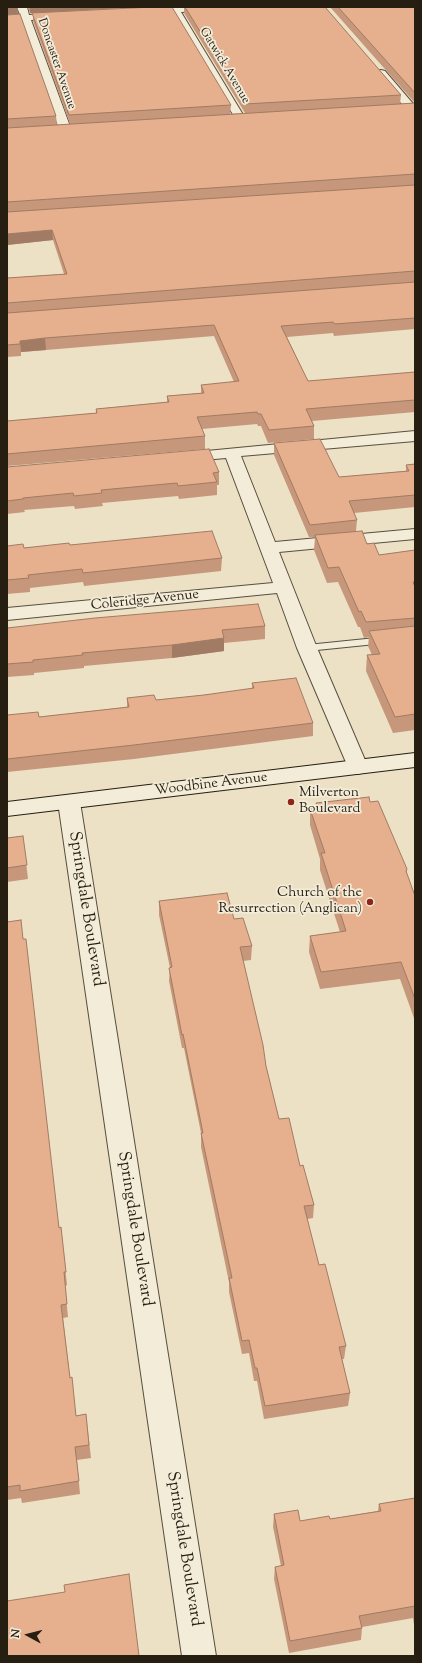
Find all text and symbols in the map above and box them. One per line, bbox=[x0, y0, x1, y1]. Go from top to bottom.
street label: Doncaster Avenue bbox=[34, 16, 78, 112]
street label: Gatwick Avenue bbox=[196, 25, 252, 107]
street label: Coleridge Avenue bbox=[90, 587, 200, 615]
street label: Woodbine Avenue bbox=[154, 770, 268, 800]
place label: Milverton Boulevard bbox=[299, 786, 360, 818]
marker: Milverton Boulevard bbox=[286, 797, 296, 807]
street label: Springdale Boulevard bbox=[63, 830, 107, 988]
place label: Church of the Resurrection (Anglican) bbox=[218, 886, 362, 918]
marker: Church of the Resurrection (Anglican) bbox=[365, 897, 375, 907]
street label: Springdale Boulevard bbox=[112, 1150, 156, 1308]
street label: Springdale Boulevard bbox=[161, 1470, 205, 1628]
north arrow bbox=[8, 1615, 48, 1655]
text: N bbox=[8, 1628, 25, 1639]

